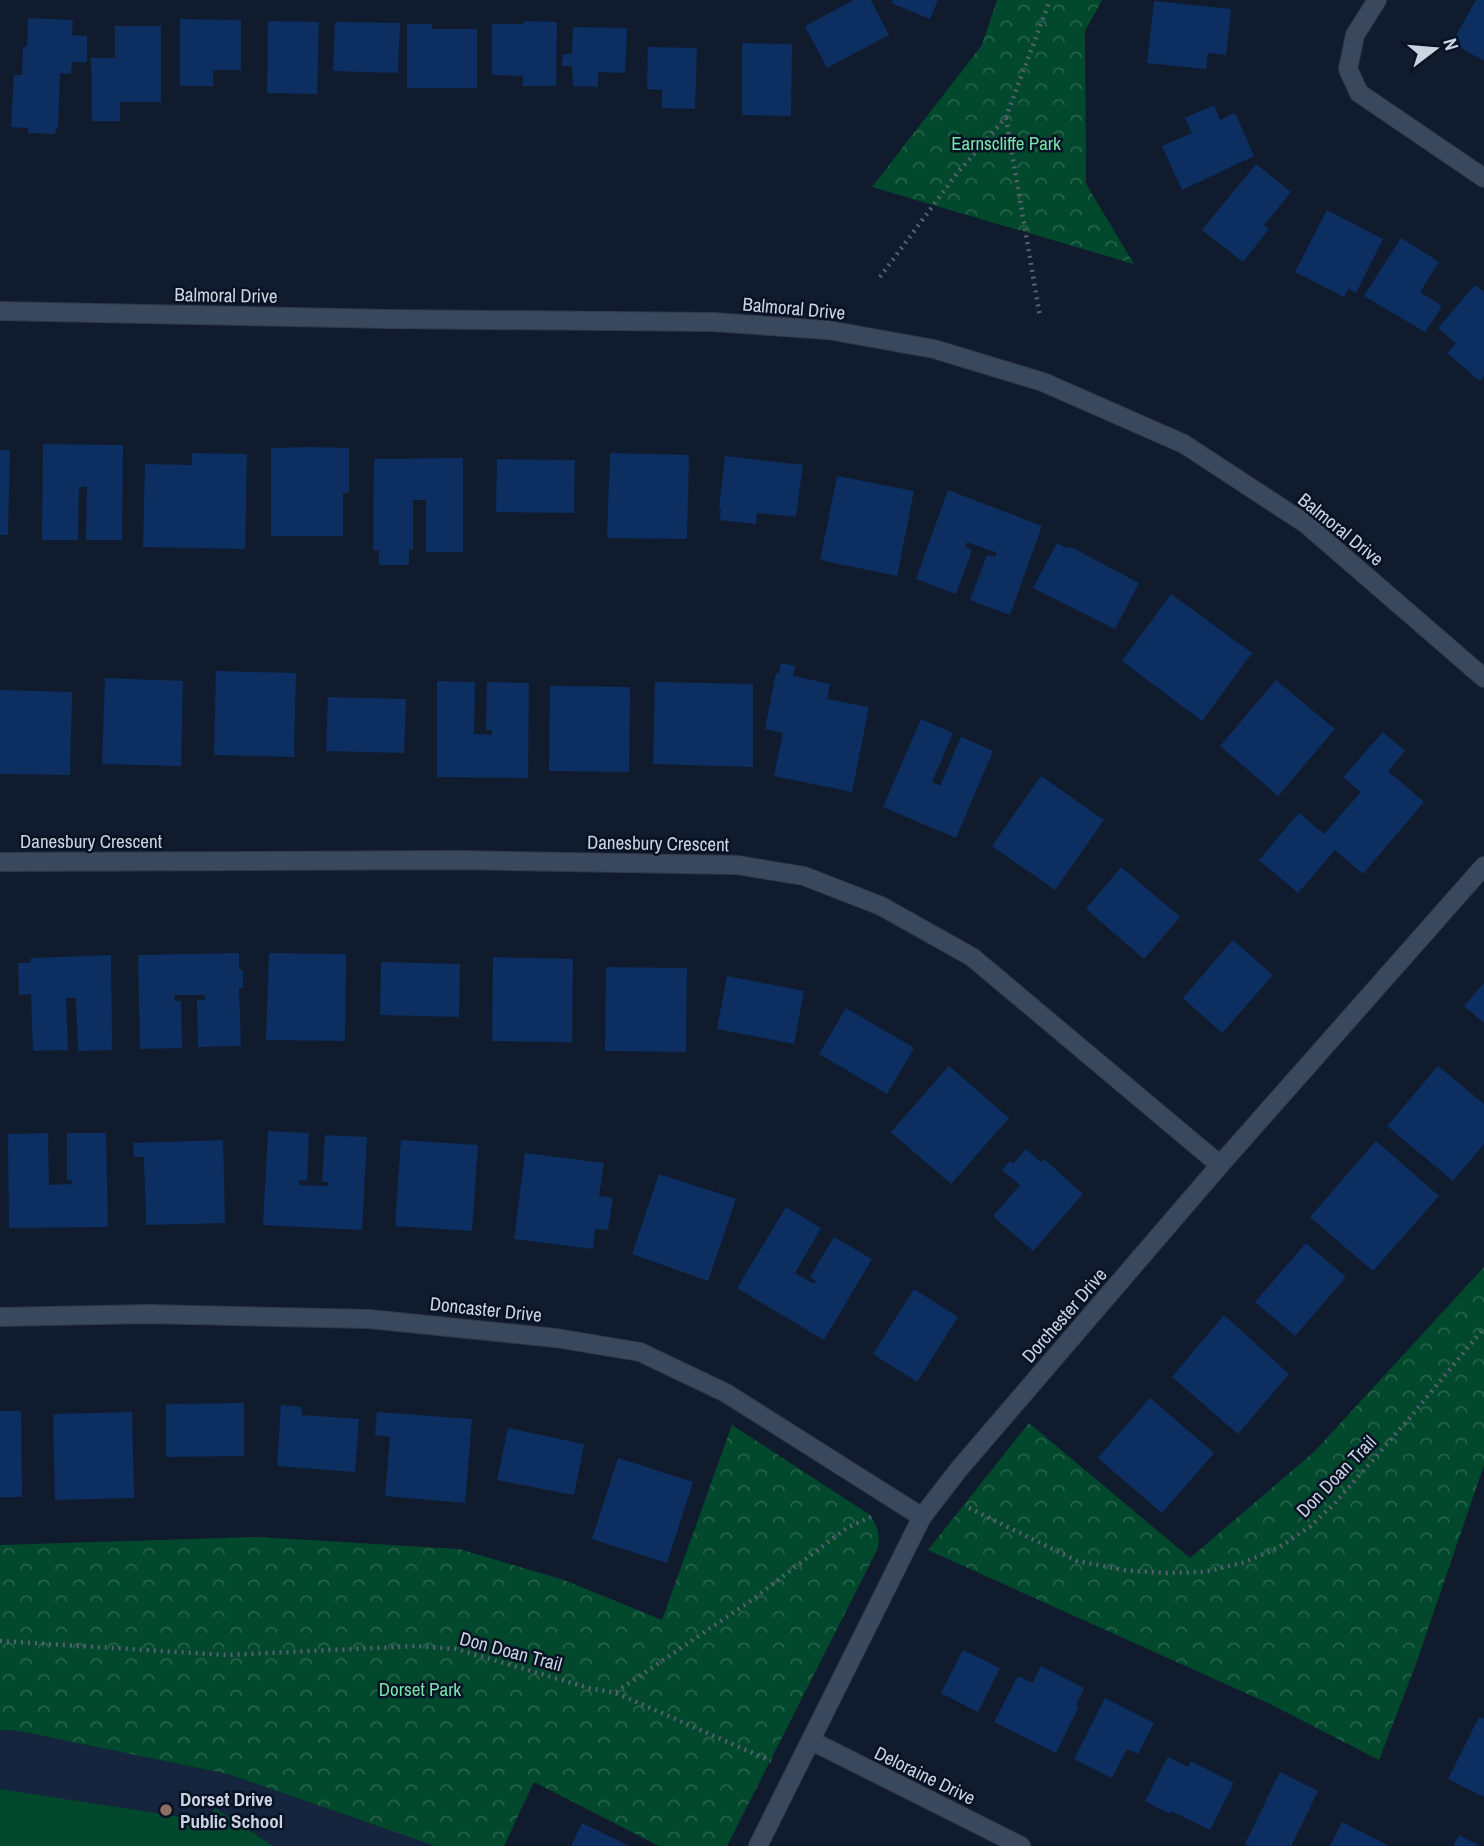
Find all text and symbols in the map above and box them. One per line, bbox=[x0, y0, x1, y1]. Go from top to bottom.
north arrow bbox=[1400, 14, 1470, 84]
text: N bbox=[1437, 35, 1465, 53]
park label: Earnscliffe Park bbox=[951, 130, 1061, 156]
street label: Balmoral Drive bbox=[174, 281, 278, 309]
street label: Balmoral Drive bbox=[742, 291, 846, 325]
street label: Balmoral Drive bbox=[1293, 486, 1389, 572]
street label: Danesbury Crescent bbox=[20, 828, 163, 854]
street label: Danesbury Crescent bbox=[587, 829, 730, 857]
street label: Dorchester Drive bbox=[1016, 1262, 1112, 1368]
street label: Doncaster Drive bbox=[429, 1290, 543, 1328]
street label: Don Doan Trail bbox=[1290, 1429, 1382, 1523]
street label: Don Doan Trail bbox=[457, 1625, 565, 1677]
park label: Dorset Park bbox=[379, 1676, 461, 1702]
street label: Deloraine Drive bbox=[870, 1739, 980, 1811]
place label: Dorset Drive Public School bbox=[180, 1786, 283, 1834]
marker: Dorset Drive Public School bbox=[158, 1802, 174, 1818]

